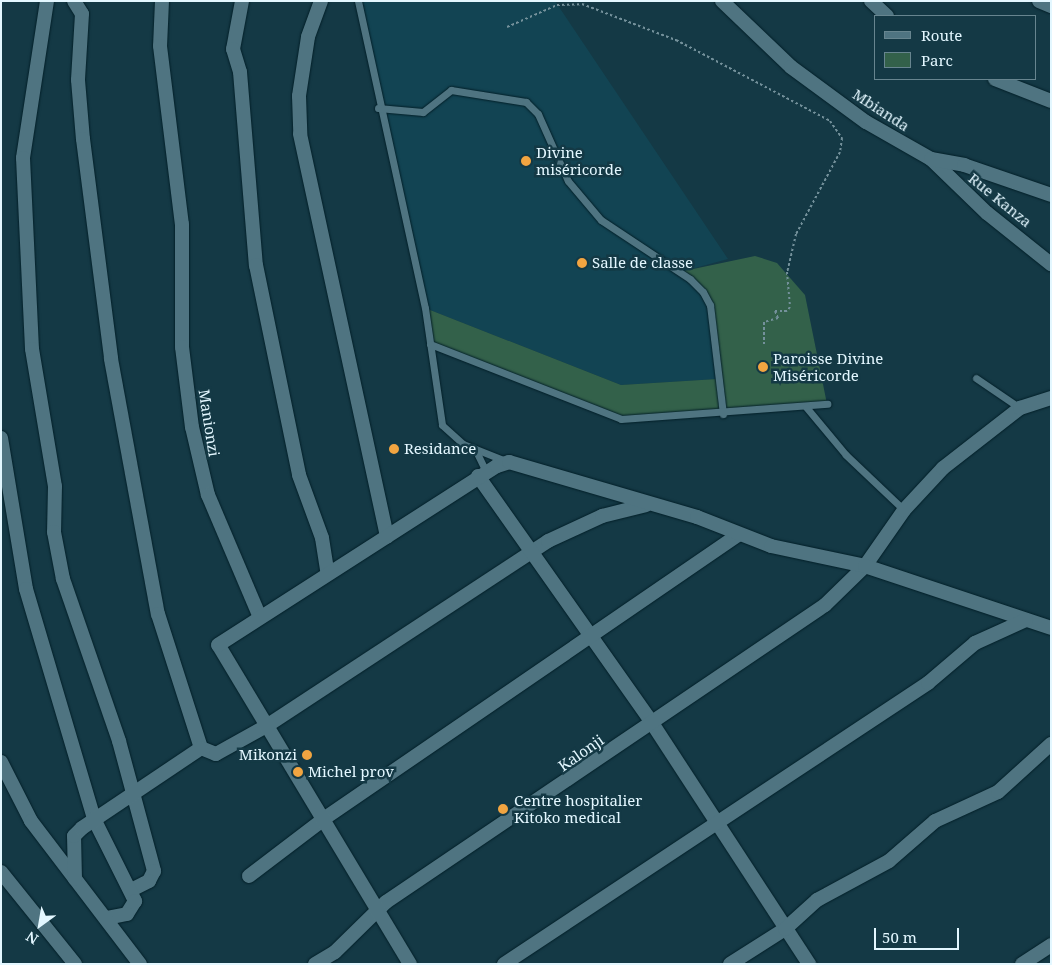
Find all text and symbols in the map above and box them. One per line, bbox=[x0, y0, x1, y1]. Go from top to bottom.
legend bbox=[874, 15, 1037, 80]
text: Route bbox=[921, 25, 962, 45]
text: Parc bbox=[921, 50, 953, 70]
street label: Mbianda bbox=[849, 85, 913, 135]
place label: Divine miséricorde bbox=[536, 143, 622, 178]
marker: Divine miséricorde bbox=[520, 155, 532, 167]
street label: Rue Kanza bbox=[965, 169, 1035, 231]
place label: Salle de classe bbox=[592, 254, 693, 272]
marker: Salle de classe bbox=[576, 257, 588, 269]
place label: Paroisse Divine Miséricorde bbox=[773, 349, 883, 384]
marker: Paroisse Divine Miséricorde bbox=[757, 361, 769, 373]
street label: Manionzi bbox=[195, 388, 223, 458]
place label: Residance bbox=[404, 440, 476, 458]
marker: Residance bbox=[388, 443, 400, 455]
street label: Kalonji bbox=[555, 731, 607, 775]
place label: Mikonzi bbox=[239, 746, 297, 764]
marker: Mikonzi bbox=[301, 749, 313, 761]
place label: Michel prov bbox=[308, 763, 394, 781]
marker: Michel prov bbox=[292, 766, 304, 778]
place label: Centre hospitalier Kitoko medical bbox=[514, 791, 642, 826]
marker: Centre hospitalier Kitoko medical bbox=[496, 802, 510, 816]
north arrow bbox=[15, 900, 65, 950]
scale bar bbox=[877, 918, 962, 950]
text: N bbox=[22, 927, 42, 949]
text: 50 m bbox=[882, 927, 917, 947]

